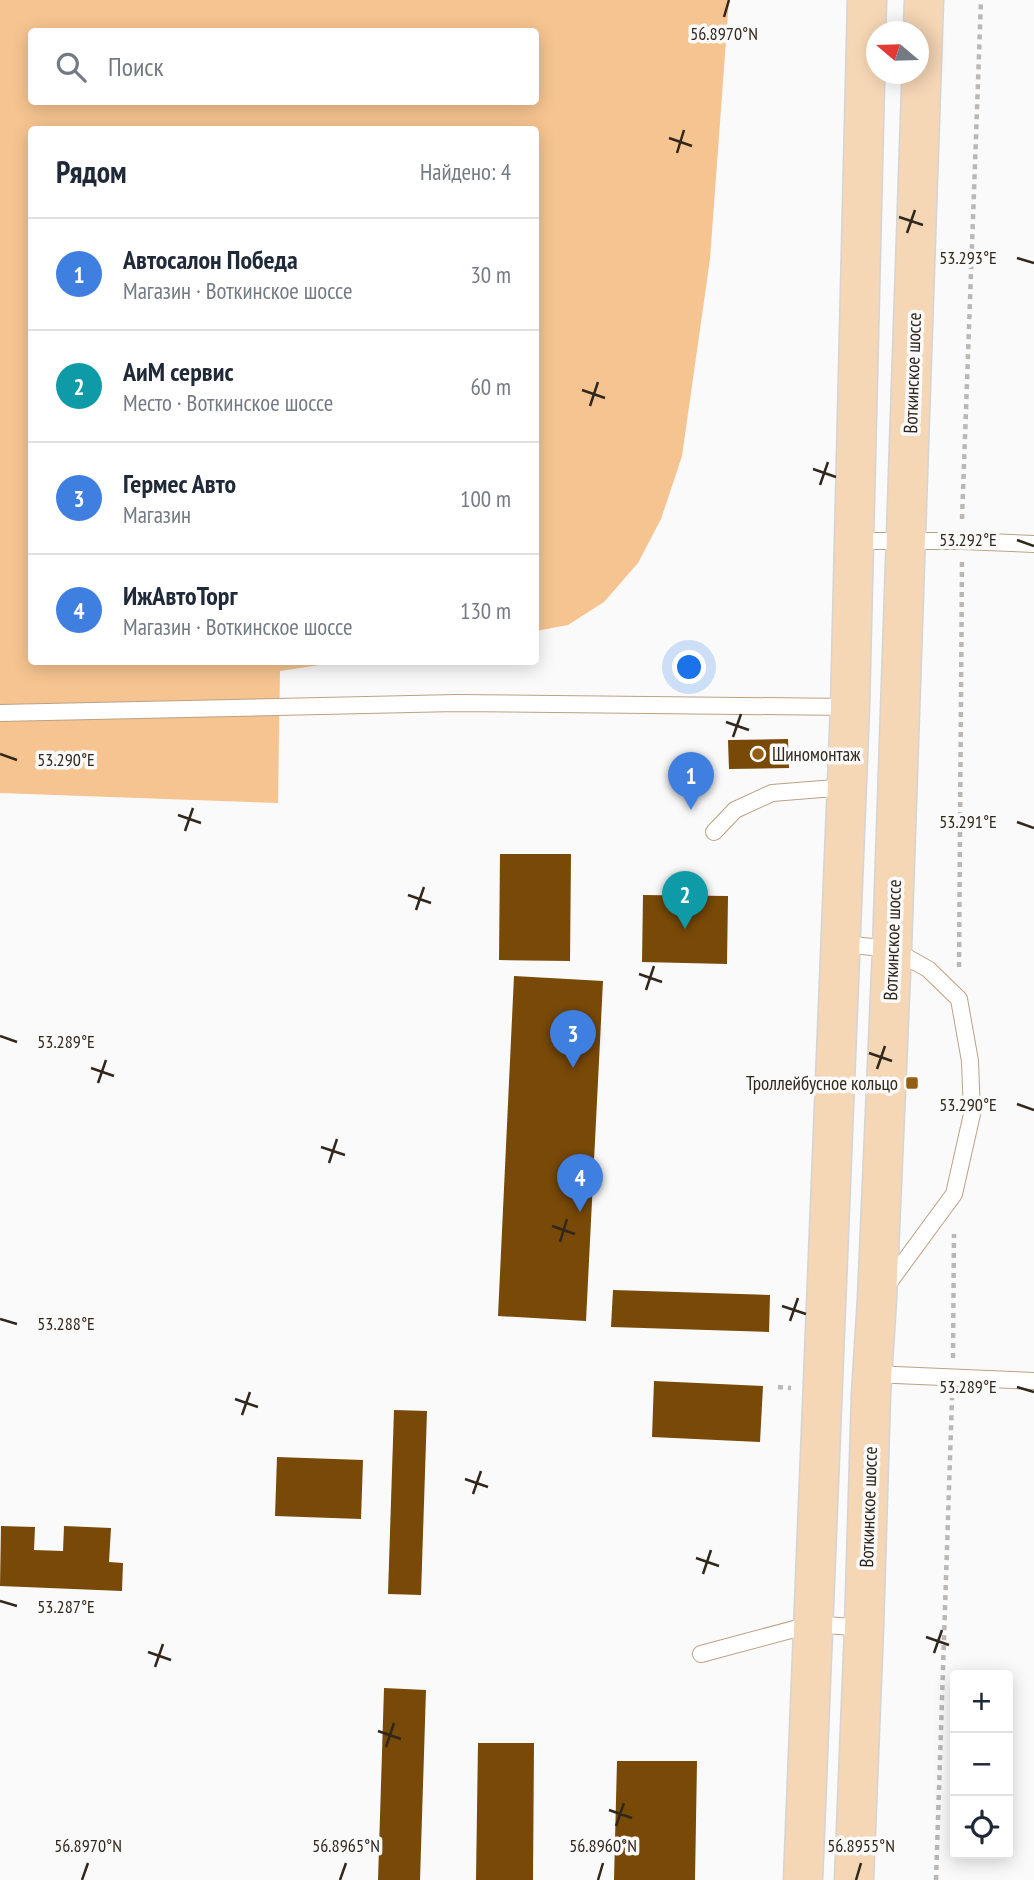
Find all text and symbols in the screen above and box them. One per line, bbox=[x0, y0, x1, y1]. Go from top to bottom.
north arrow bbox=[866, 21, 929, 84]
text: 56.8970°N bbox=[690, 22, 758, 45]
search box bbox=[28, 28, 539, 105]
icon: search bbox=[52, 48, 90, 86]
text: Поиск bbox=[108, 50, 164, 83]
text: Рядом bbox=[56, 152, 127, 191]
text: Найдено: 4 bbox=[420, 157, 511, 186]
text: Автосалон Победа bbox=[123, 243, 298, 276]
text: 53.293°E bbox=[939, 246, 997, 269]
text: 1 bbox=[74, 260, 85, 289]
text: 30 m bbox=[470, 260, 511, 289]
text: Магазин · Воткинское шоссе bbox=[123, 276, 352, 305]
street label: Воткинское шоссе bbox=[898, 312, 926, 434]
text: АиМ сервис bbox=[123, 355, 234, 388]
text: 2 bbox=[74, 372, 85, 401]
text: 60 m bbox=[470, 372, 511, 401]
text: Место · Воткинское шоссе bbox=[123, 388, 333, 417]
text: Гермес Авто bbox=[123, 467, 236, 500]
text: 3 bbox=[74, 484, 85, 513]
text: 100 m bbox=[460, 484, 511, 513]
text: Магазин bbox=[123, 500, 191, 529]
text: 53.292°E bbox=[939, 528, 997, 551]
text: ИжАвтоТорг bbox=[123, 579, 237, 612]
text: 4 bbox=[74, 596, 85, 625]
text: 130 m bbox=[460, 596, 511, 625]
text: Магазин · Воткинское шоссе bbox=[123, 612, 352, 641]
your location bbox=[672, 650, 706, 684]
place label: Шиномонтаж bbox=[772, 742, 861, 766]
marker: Шиномонтаж bbox=[750, 746, 766, 762]
text: 53.290°E bbox=[37, 748, 95, 771]
pin: 1 bbox=[668, 752, 714, 810]
text: 53.291°E bbox=[939, 810, 997, 833]
pin: 2 bbox=[662, 871, 708, 929]
street label: Воткинское шоссе bbox=[878, 879, 906, 1001]
pin: 3 bbox=[550, 1010, 596, 1068]
text: 53.289°E bbox=[37, 1030, 95, 1053]
place label: Троллейбусное кольцо bbox=[746, 1071, 898, 1095]
marker: Троллейбусное кольцо bbox=[904, 1075, 920, 1091]
text: 53.290°E bbox=[939, 1093, 997, 1116]
pin: 4 bbox=[557, 1154, 603, 1212]
text: 53.288°E bbox=[37, 1312, 95, 1335]
text: 53.289°E bbox=[939, 1375, 997, 1398]
street label: Воткинское шоссе bbox=[854, 1446, 882, 1568]
text: 53.287°E bbox=[37, 1595, 95, 1618]
map controls bbox=[950, 1670, 1013, 1859]
button: + bbox=[950, 1670, 1013, 1733]
button: − bbox=[950, 1733, 1013, 1796]
button: locate bbox=[950, 1796, 1013, 1859]
text: 56.8970°N bbox=[54, 1834, 122, 1857]
text: 56.8965°N bbox=[312, 1834, 380, 1857]
text: 56.8960°N bbox=[569, 1834, 637, 1857]
text: 56.8955°N bbox=[827, 1834, 895, 1857]

